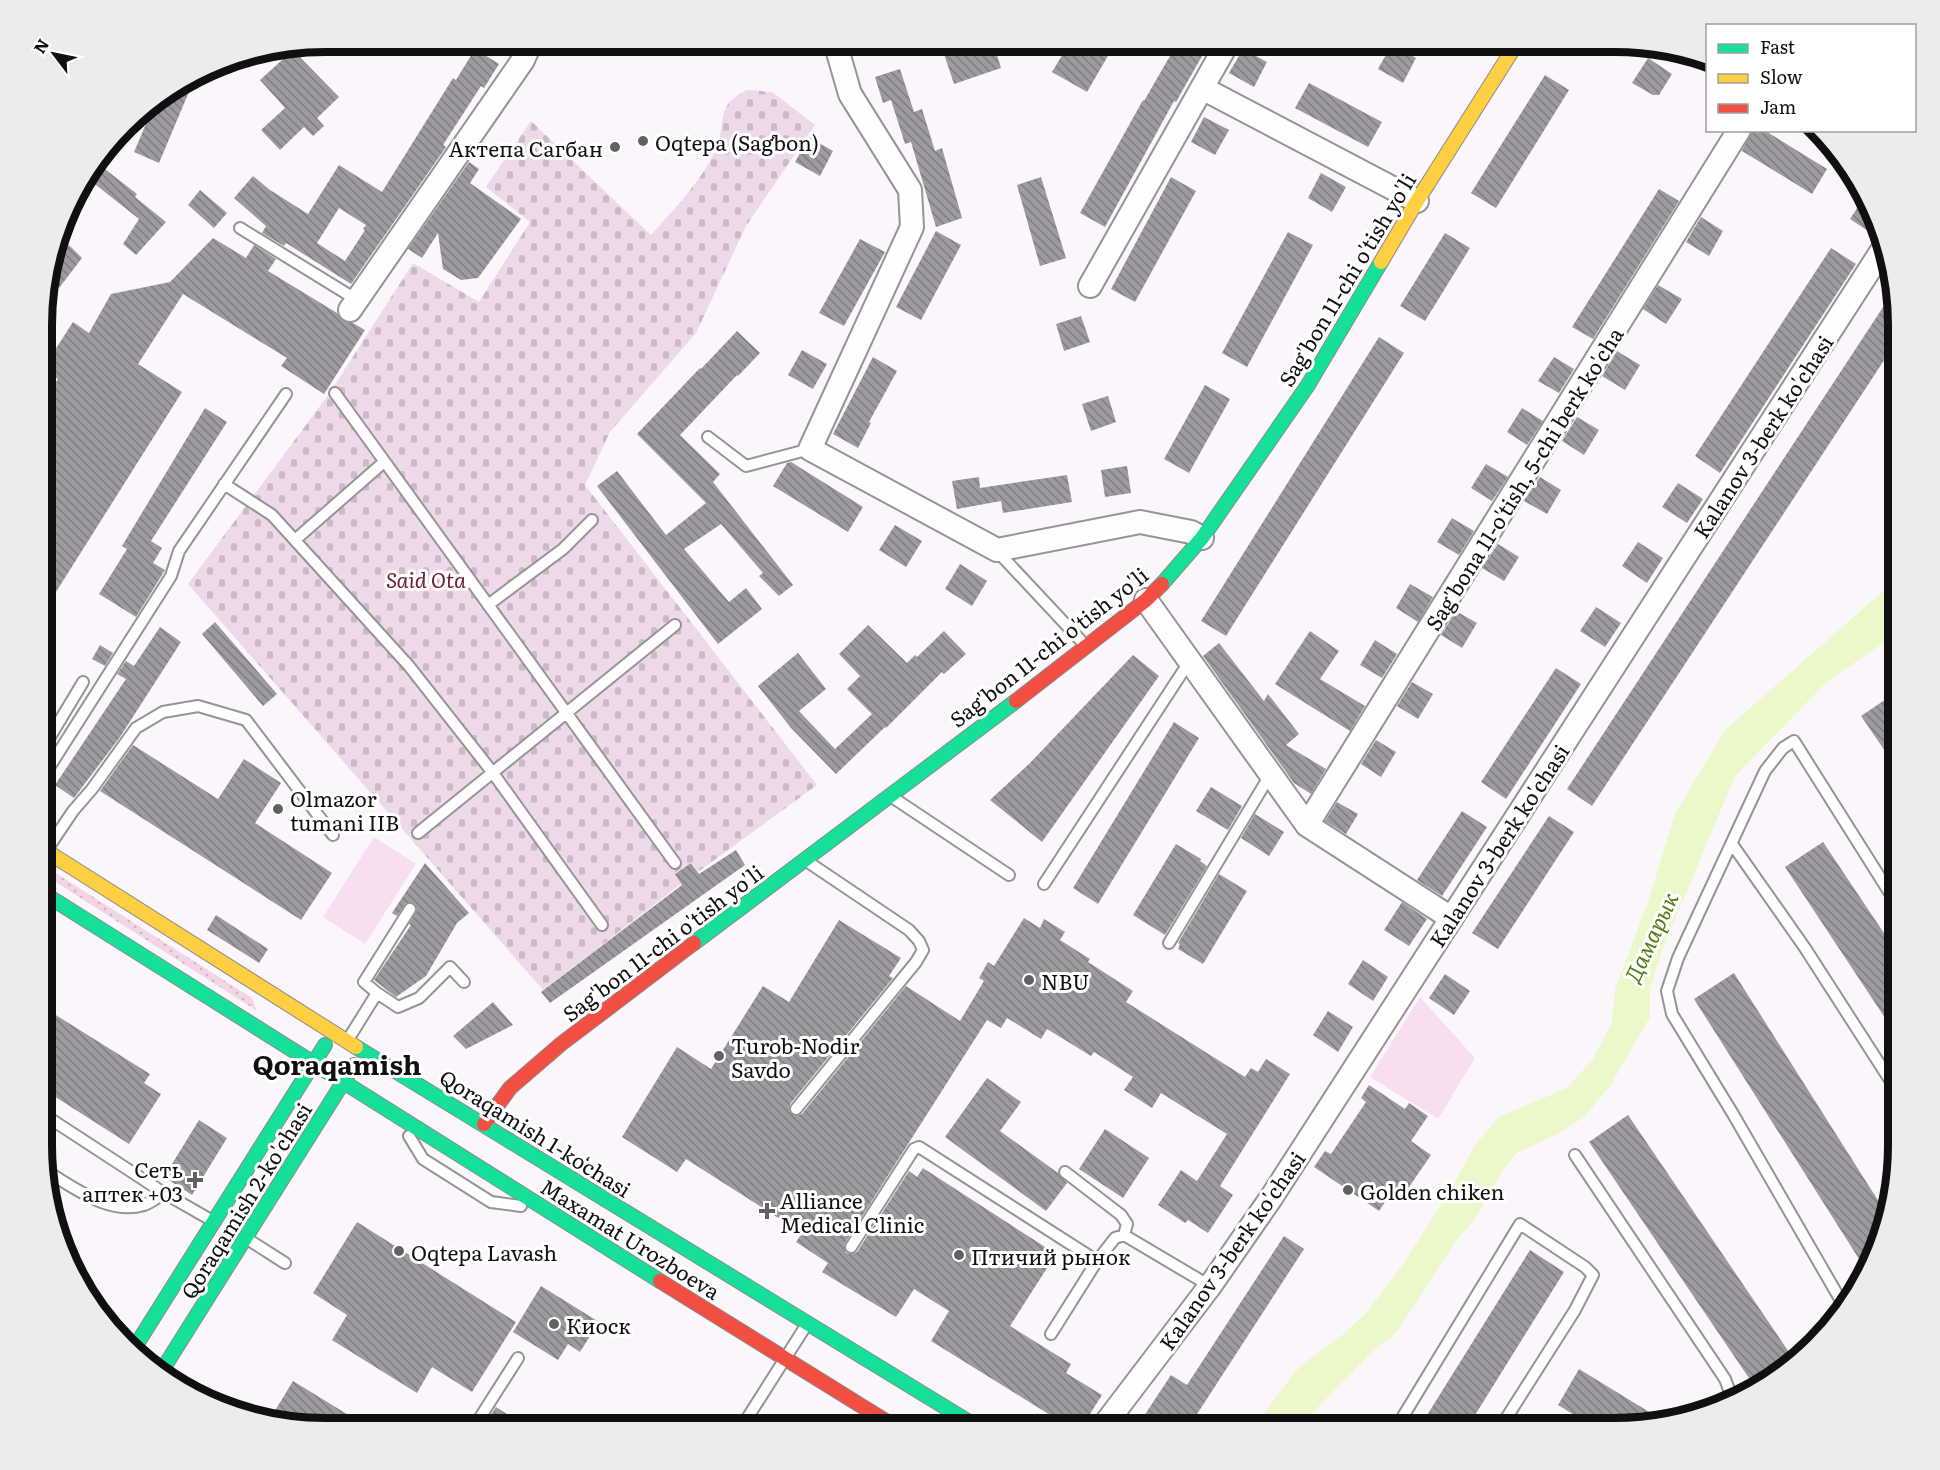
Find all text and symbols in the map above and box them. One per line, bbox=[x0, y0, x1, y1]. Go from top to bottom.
north arrow bbox=[24, 24, 84, 84]
legend bbox=[1706, 24, 1916, 132]
text: N bbox=[27, 33, 54, 58]
text: Fast bbox=[1760, 33, 1796, 60]
text: Slow bbox=[1760, 63, 1803, 90]
text: Jam bbox=[1760, 93, 1796, 120]
place label: Oqtepa (Sagʻbon) bbox=[655, 126, 819, 157]
place label: Актепа Сагбан bbox=[448, 132, 603, 163]
marker: Oqtepa (Sagʻbon) bbox=[636, 134, 650, 148]
marker: Актепа Сагбан bbox=[608, 140, 622, 154]
street label: Sag'bon 11-chi o'tish yo'li bbox=[1270, 166, 1422, 392]
street label: Sag'bona 11-o'tish, 5-chi berk ko'cha bbox=[1416, 320, 1630, 636]
street label: Kalanov 3-berk ko'chasi bbox=[1685, 328, 1839, 544]
street label: Sag'bon 11-chi o'tish yo'li bbox=[942, 559, 1154, 733]
park label: Said Ota bbox=[386, 563, 466, 594]
street label: Kalanov 3-berk ko'chasi bbox=[1421, 737, 1575, 953]
place label: Olmazor tumani IIB bbox=[290, 782, 399, 837]
marker: Olmazor tumani IIB bbox=[271, 802, 285, 816]
street label: Sag'bon 11-chi o'tish yo'li bbox=[555, 856, 769, 1028]
water label: Дамарык bbox=[1615, 886, 1685, 988]
place label: NBU bbox=[1041, 965, 1089, 996]
marker: NBU bbox=[1022, 973, 1036, 987]
place label: Turob-Nodir Savdo bbox=[731, 1029, 860, 1084]
district label: Qoraqamish bbox=[253, 1043, 421, 1083]
marker: Turob-Nodir Savdo bbox=[712, 1049, 726, 1063]
street label: Qoraqamish 1-koʻchasi bbox=[434, 1060, 638, 1204]
street label: Qoraqamish 2-ko'chasi bbox=[172, 1096, 318, 1304]
street label: Kalanov 3-berk ko'chasi bbox=[1150, 1144, 1312, 1356]
place label: Сеть аптек +03 bbox=[82, 1153, 183, 1208]
street label: Maxamat Urozboeva bbox=[535, 1170, 727, 1306]
marker: Сеть аптек +03 bbox=[188, 1173, 202, 1187]
place label: Golden chiken bbox=[1360, 1175, 1505, 1206]
marker: Golden chiken bbox=[1341, 1183, 1355, 1197]
place label: Alliance Medical Clinic bbox=[780, 1184, 924, 1239]
marker: Alliance Medical Clinic bbox=[758, 1202, 776, 1220]
place label: Oqtepa Lavash bbox=[411, 1236, 557, 1267]
place label: Птичий рынок bbox=[971, 1240, 1131, 1271]
marker: Oqtepa Lavash bbox=[392, 1244, 406, 1258]
marker: Птичий рынок bbox=[952, 1248, 966, 1262]
place label: Киоск bbox=[566, 1309, 631, 1340]
marker: Киоск bbox=[547, 1317, 561, 1331]

